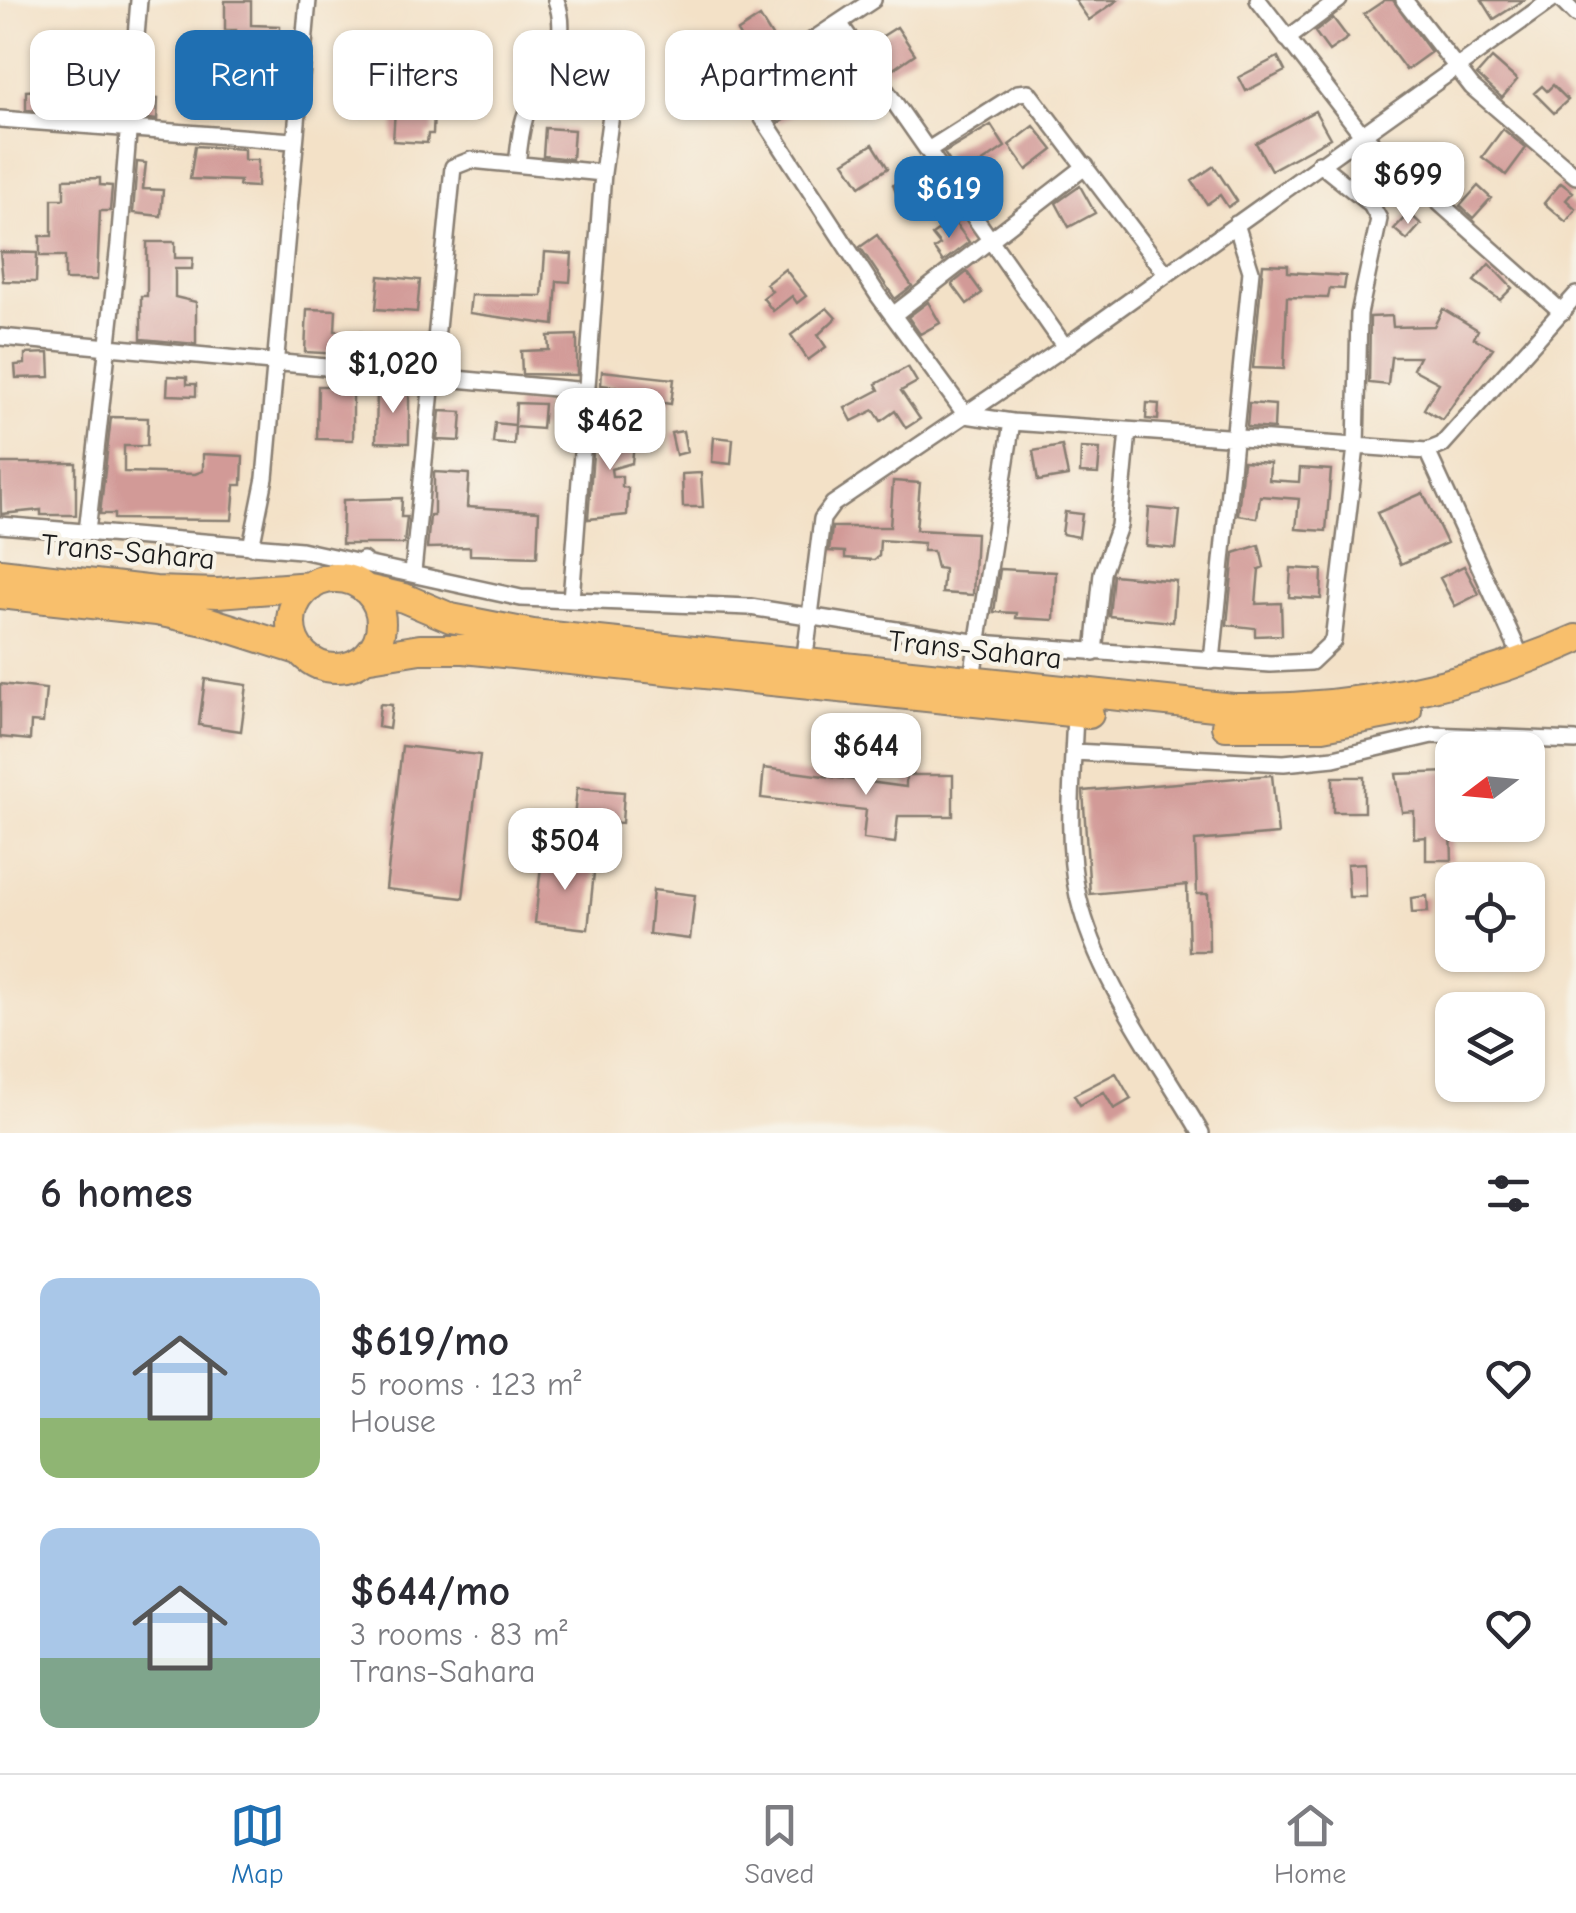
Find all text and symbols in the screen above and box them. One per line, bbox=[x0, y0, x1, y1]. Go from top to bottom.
chip: Buy bbox=[30, 30, 155, 120]
chip: Rent bbox=[175, 30, 313, 120]
chip: Filters bbox=[333, 30, 493, 120]
chip: New bbox=[513, 30, 645, 120]
chip: Apartment bbox=[665, 30, 892, 120]
pin: $699 bbox=[1349, 142, 1467, 227]
pin: $619 bbox=[890, 156, 1008, 241]
text: $699 bbox=[1373, 156, 1443, 193]
text: $619 bbox=[916, 170, 982, 207]
pin: $1,020 bbox=[312, 331, 474, 416]
text: $1,020 bbox=[348, 345, 438, 382]
pin: $462 bbox=[551, 388, 669, 473]
text: $462 bbox=[577, 402, 643, 439]
street label: Trans-Sahara bbox=[40, 527, 216, 577]
street label: Trans-Sahara bbox=[887, 624, 1063, 676]
pin: $644 bbox=[807, 713, 925, 798]
text: $644 bbox=[833, 727, 899, 764]
north arrow bbox=[1435, 732, 1545, 842]
map controls bbox=[1435, 732, 1545, 1102]
pin: $504 bbox=[506, 808, 624, 893]
text: $504 bbox=[530, 822, 600, 859]
button: locate bbox=[1435, 862, 1545, 972]
button: layers bbox=[1435, 992, 1545, 1102]
icon: filters bbox=[1481, 1166, 1536, 1221]
text: 6 homes bbox=[40, 1169, 193, 1218]
text: $619/mo bbox=[350, 1317, 509, 1366]
icon: home bbox=[120, 1318, 240, 1438]
icon: heart bbox=[1481, 1351, 1536, 1406]
text: 5 rooms · 123 m² bbox=[350, 1366, 582, 1403]
text: House bbox=[350, 1403, 436, 1440]
text: $644/mo bbox=[350, 1567, 510, 1616]
icon: home bbox=[120, 1568, 240, 1688]
icon: heart bbox=[1481, 1601, 1536, 1656]
text: 3 rooms · 83 m² bbox=[350, 1616, 567, 1653]
text: Trans-Sahara bbox=[350, 1653, 536, 1690]
tab: Map bbox=[230, 1798, 285, 1890]
tab: Saved bbox=[744, 1798, 814, 1890]
tab: Home bbox=[1274, 1798, 1346, 1890]

